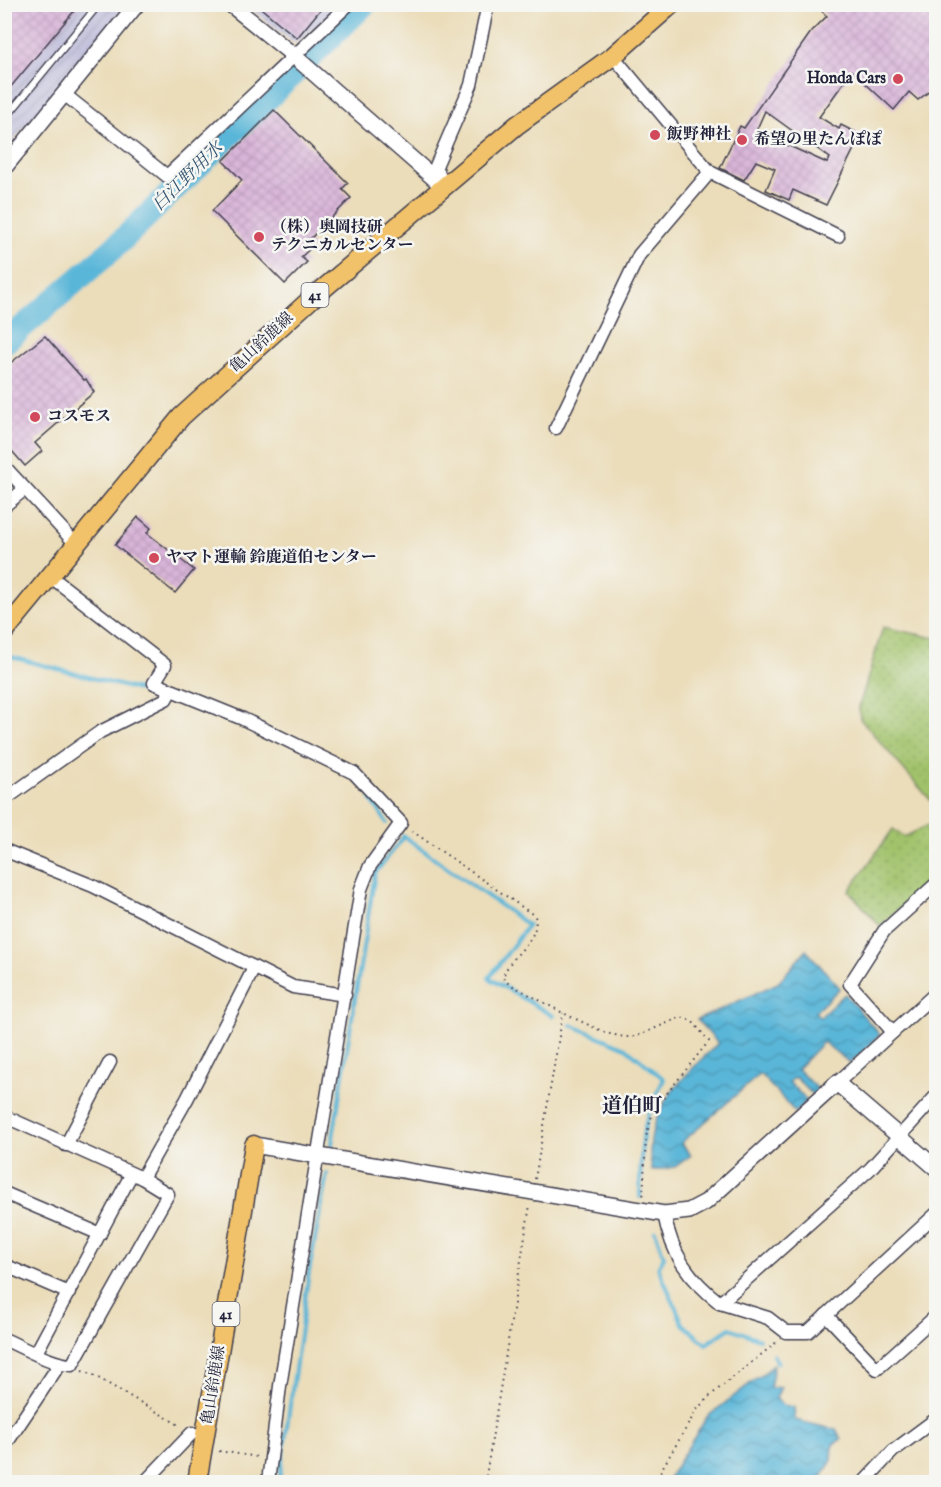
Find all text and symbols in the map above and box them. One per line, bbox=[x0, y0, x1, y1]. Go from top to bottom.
place label: Honda Cars bbox=[807, 69, 886, 89]
marker: Honda Cars bbox=[891, 72, 905, 86]
place label: 飯野神社 bbox=[667, 125, 731, 145]
marker: 飯野神社 bbox=[648, 128, 662, 142]
place label: 希望の里たんぽぽ bbox=[754, 130, 882, 150]
marker: 希望の里たんぽぽ bbox=[735, 133, 749, 147]
water label: 白江野用水 bbox=[148, 136, 230, 217]
place label: （株）奥岡技研 テクニカルセンター bbox=[271, 218, 413, 256]
marker: （株）奥岡技研 テクニカルセンター bbox=[252, 230, 266, 244]
road number: 41 bbox=[302, 283, 328, 307]
street label: 亀山鈴鹿線 bbox=[226, 308, 298, 378]
place label: コスモス bbox=[47, 407, 111, 427]
marker: コスモス bbox=[28, 410, 42, 424]
place label: ヤマト運輸 鈴鹿道伯センター bbox=[166, 548, 377, 568]
marker: ヤマト運輸 鈴鹿道伯センター bbox=[147, 551, 161, 565]
district label: 道伯町 bbox=[602, 1094, 663, 1119]
road number: 41 bbox=[212, 1302, 240, 1326]
street label: 亀山鈴鹿線 bbox=[198, 1344, 230, 1426]

